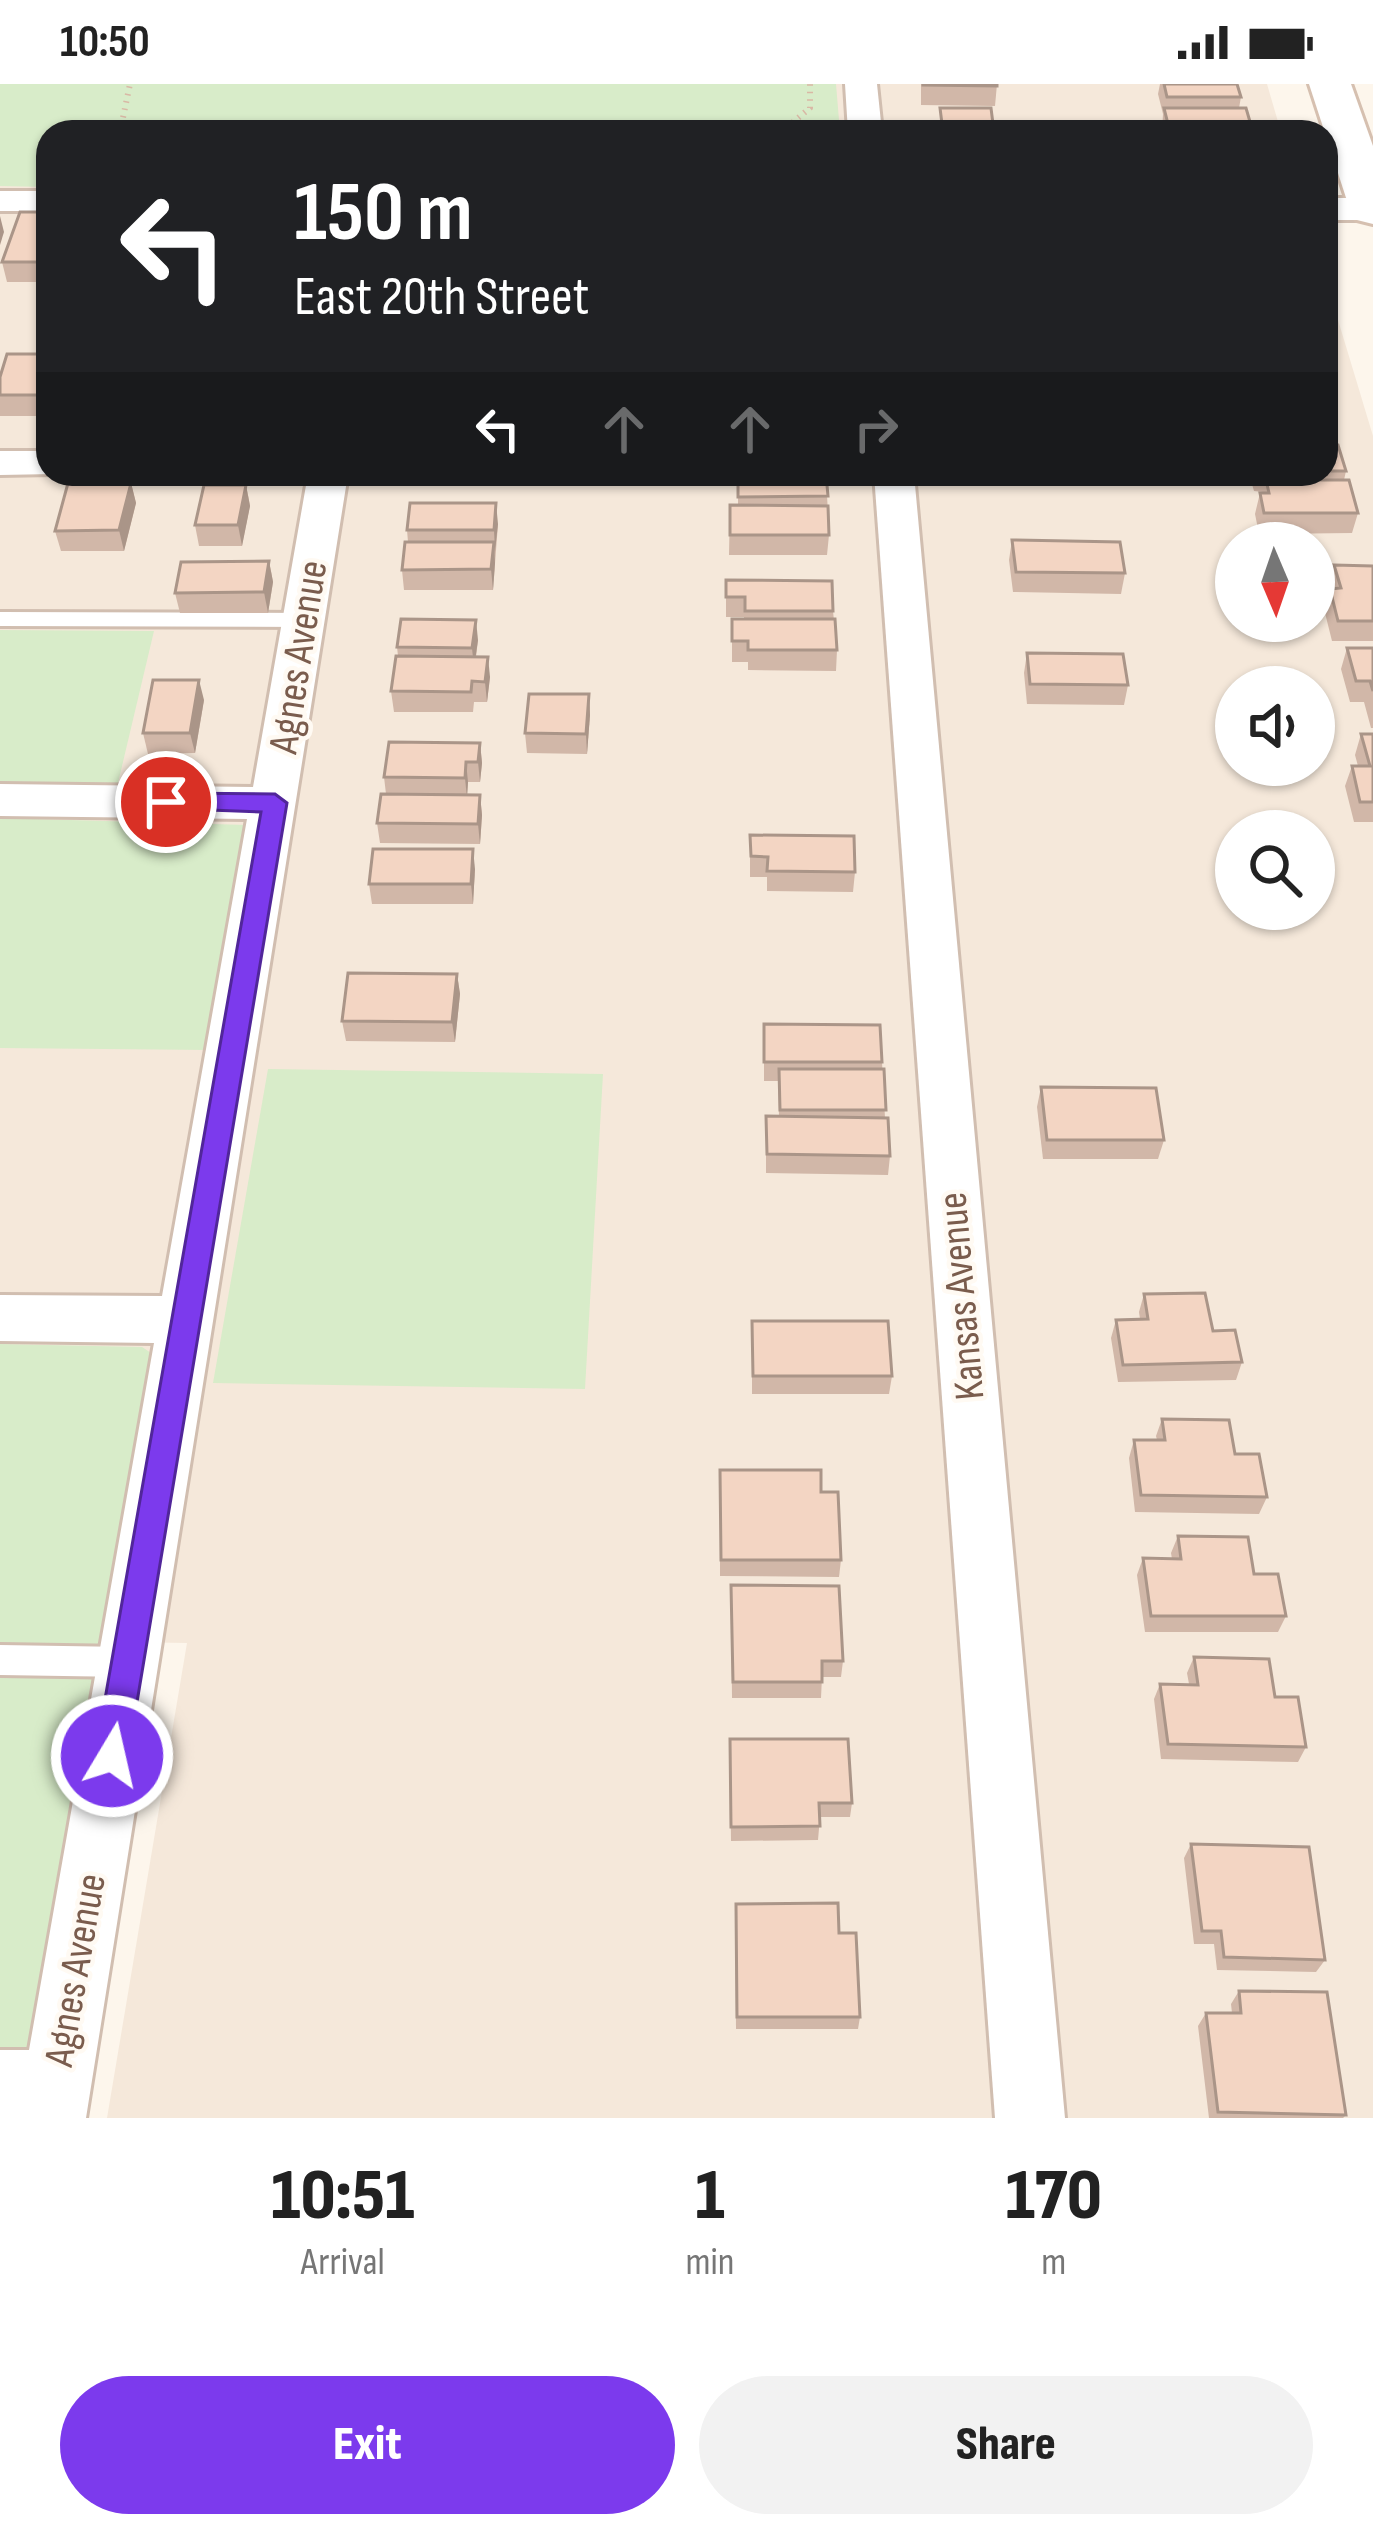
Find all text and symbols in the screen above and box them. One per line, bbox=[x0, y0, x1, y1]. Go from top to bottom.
text: 10:50 bbox=[60, 15, 150, 70]
text: 150 m bbox=[294, 163, 473, 264]
icon: left bbox=[96, 168, 252, 324]
text: East 20th Street bbox=[294, 265, 589, 330]
icon: left bbox=[465, 396, 531, 462]
icon: ahead bbox=[591, 396, 657, 462]
icon: ahead bbox=[717, 396, 783, 462]
icon: right bbox=[843, 396, 909, 462]
north arrow bbox=[1215, 522, 1335, 642]
map controls bbox=[1215, 522, 1335, 930]
street label: Agnes Avenue bbox=[258, 557, 339, 758]
button: sound bbox=[1215, 666, 1335, 786]
pin bbox=[115, 751, 217, 853]
icon: arrive bbox=[133, 769, 199, 835]
button: search bbox=[1215, 810, 1335, 930]
street label: Kansas Avenue bbox=[928, 1190, 996, 1402]
position arrow bbox=[49, 1693, 175, 1819]
street label: Agnes Avenue bbox=[34, 1870, 118, 2071]
text: 10:51 bbox=[271, 2153, 414, 2240]
text: 1 bbox=[695, 2153, 725, 2240]
text: 170 bbox=[1006, 2153, 1102, 2240]
text: Arrival bbox=[301, 2239, 385, 2286]
text: min bbox=[685, 2239, 734, 2286]
text: m bbox=[1041, 2239, 1066, 2286]
button: Exit bbox=[60, 2376, 675, 2514]
button: Share bbox=[699, 2376, 1313, 2514]

